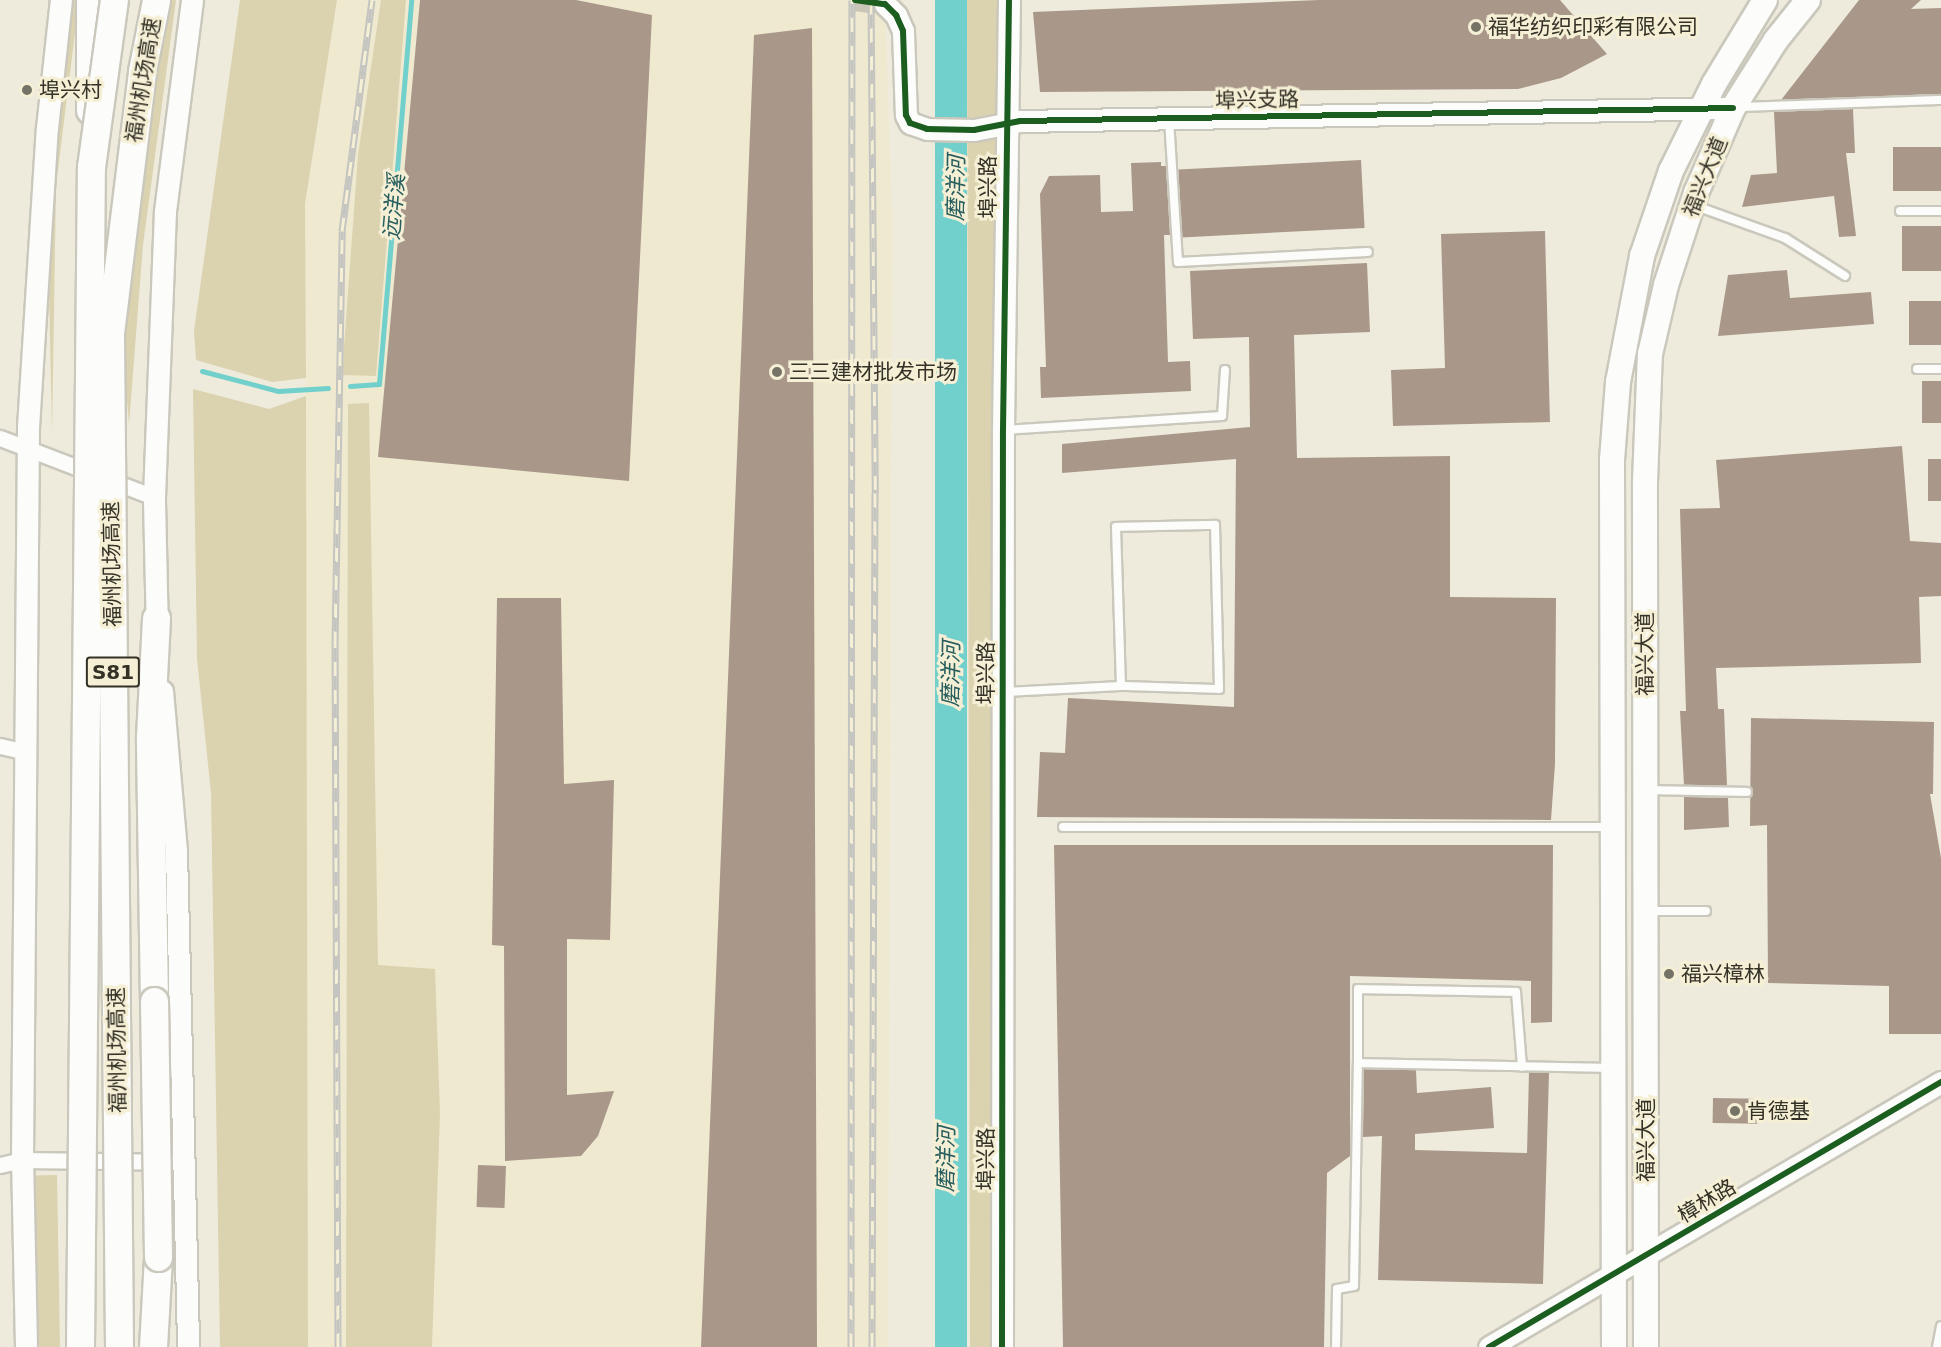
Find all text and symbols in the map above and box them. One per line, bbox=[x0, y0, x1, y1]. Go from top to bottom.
place label: 福华纺织印彩有限公司 bbox=[1488, 14, 1698, 40]
street label: 福州机场高速 bbox=[121, 16, 165, 144]
marker: 福华纺织印彩有限公司 bbox=[1469, 20, 1483, 34]
place label: 埠兴村 bbox=[39, 77, 102, 103]
marker: 埠兴村 bbox=[20, 83, 34, 97]
street label: 埠兴支路 bbox=[1215, 87, 1299, 113]
street label: 福兴大道 bbox=[1678, 133, 1732, 221]
water label: 磨洋河 bbox=[942, 155, 970, 221]
street label: 埠兴路 bbox=[975, 156, 1001, 218]
water label: 远洋溪 bbox=[378, 173, 410, 241]
place label: 三三建材批发市场 bbox=[789, 359, 957, 385]
marker: 三三建材批发市场 bbox=[770, 365, 784, 379]
street label: 福州机场高速 bbox=[98, 501, 126, 627]
street label: 福兴大道 bbox=[1632, 612, 1658, 696]
water label: 磨洋河 bbox=[937, 641, 965, 707]
street label: 埠兴路 bbox=[973, 642, 999, 704]
road number: S81 bbox=[84, 655, 142, 689]
place label: 福兴樟林 bbox=[1681, 961, 1765, 987]
marker: 福兴樟林 bbox=[1662, 967, 1676, 981]
street label: 福州机场高速 bbox=[103, 987, 131, 1113]
street label: 福兴大道 bbox=[1633, 1098, 1659, 1182]
place label: 肯德基 bbox=[1747, 1098, 1810, 1124]
marker: 肯德基 bbox=[1728, 1104, 1742, 1118]
water label: 磨洋河 bbox=[932, 1126, 960, 1192]
street label: 埠兴路 bbox=[973, 1128, 999, 1190]
street label: 樟林路 bbox=[1674, 1174, 1740, 1228]

